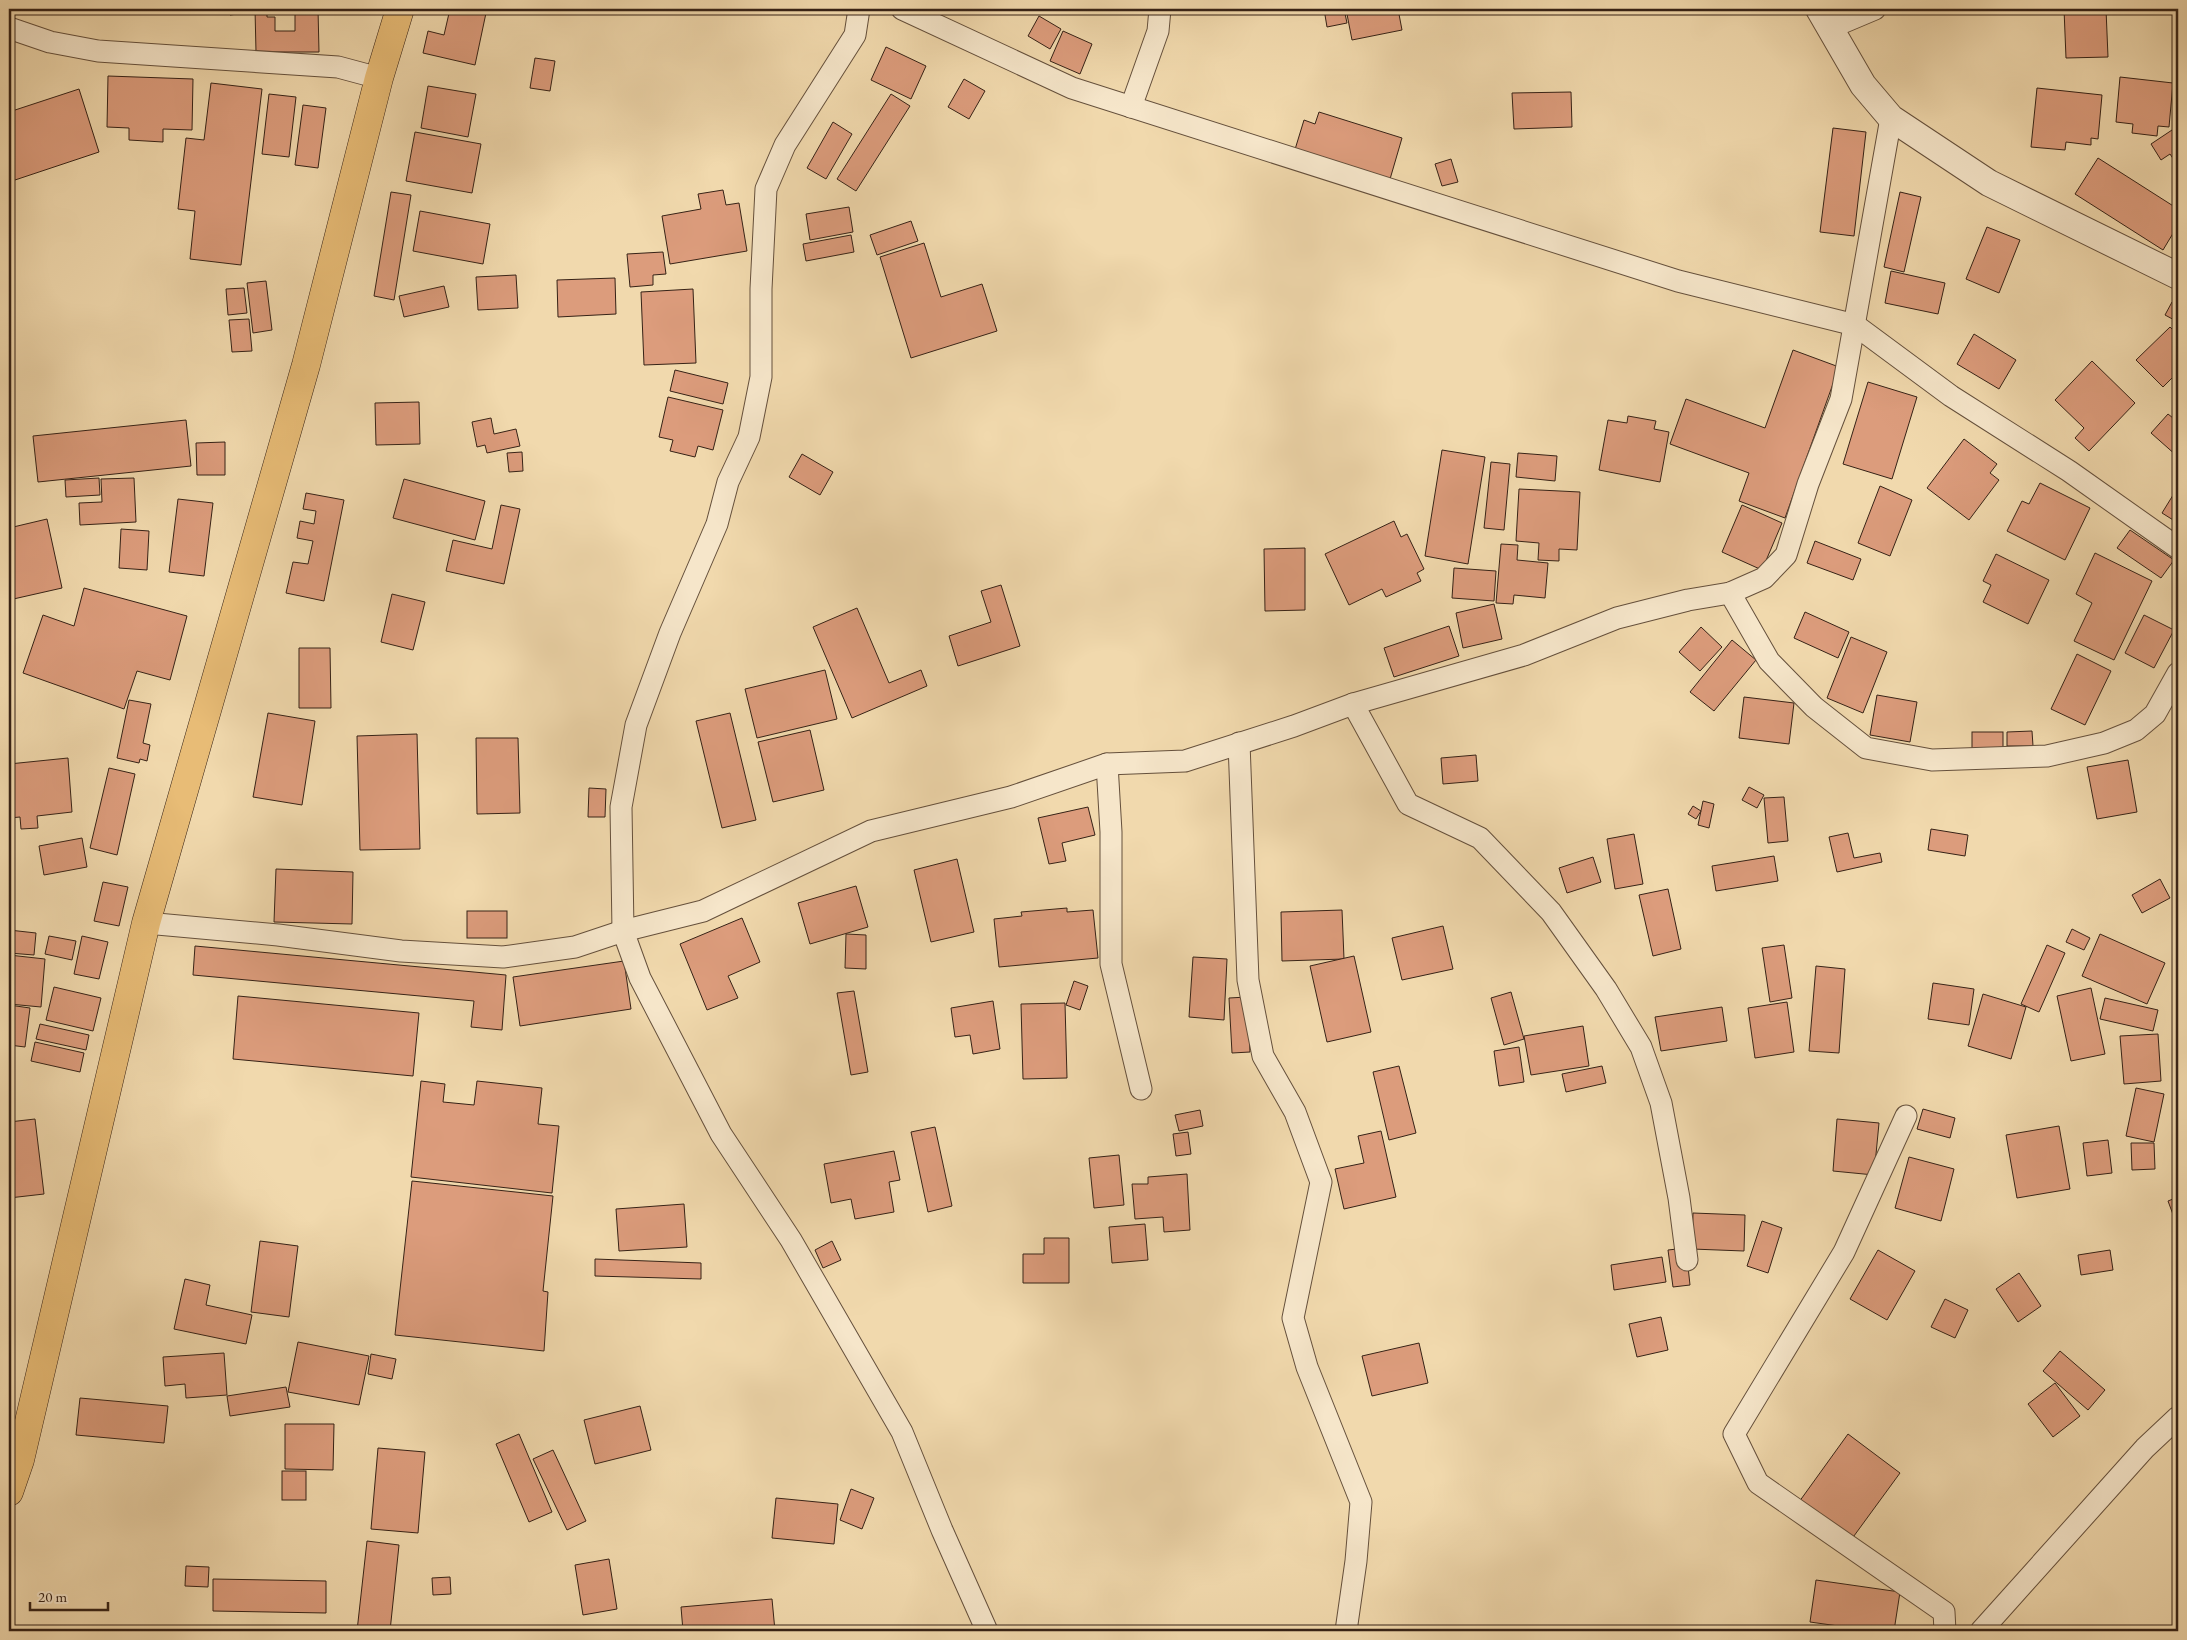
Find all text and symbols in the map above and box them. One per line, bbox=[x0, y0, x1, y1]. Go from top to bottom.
scale bar bbox=[30, 1580, 108, 1612]
text: 20 m bbox=[38, 1587, 67, 1606]

